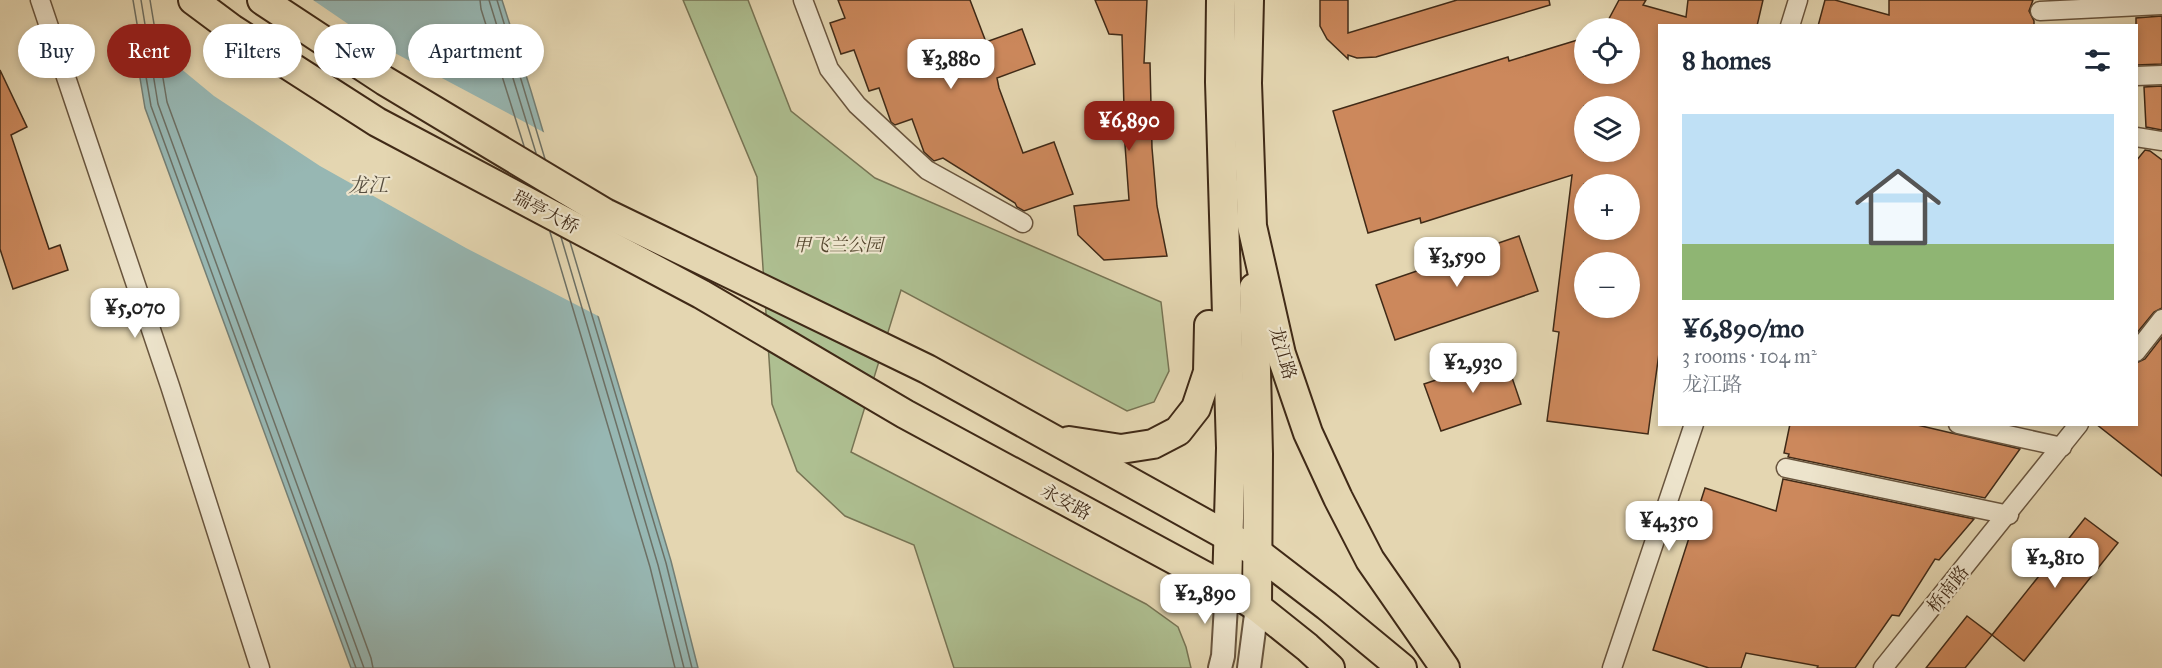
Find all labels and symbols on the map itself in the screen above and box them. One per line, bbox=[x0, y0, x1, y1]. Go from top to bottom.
pin: ¥3,880 bbox=[902, 39, 1000, 90]
pin: ¥6,890 bbox=[1080, 101, 1178, 152]
water label: 龙江 bbox=[348, 173, 391, 197]
street label: 瑞亭大桥 bbox=[509, 185, 583, 239]
park label: 甲飞兰公园 bbox=[793, 234, 886, 256]
pin: ¥3,590 bbox=[1408, 237, 1506, 288]
pin: ¥5,070 bbox=[86, 288, 184, 339]
street label: 龙江路 bbox=[1265, 324, 1301, 382]
pin: ¥2,930 bbox=[1424, 343, 1522, 394]
street label: 永安路 bbox=[1037, 479, 1095, 525]
pin: ¥4,350 bbox=[1620, 501, 1718, 552]
pin: ¥2,810 bbox=[2006, 538, 2104, 589]
street label: 桥南路 bbox=[1922, 561, 1974, 617]
pin: ¥2,890 bbox=[1156, 574, 1254, 625]

